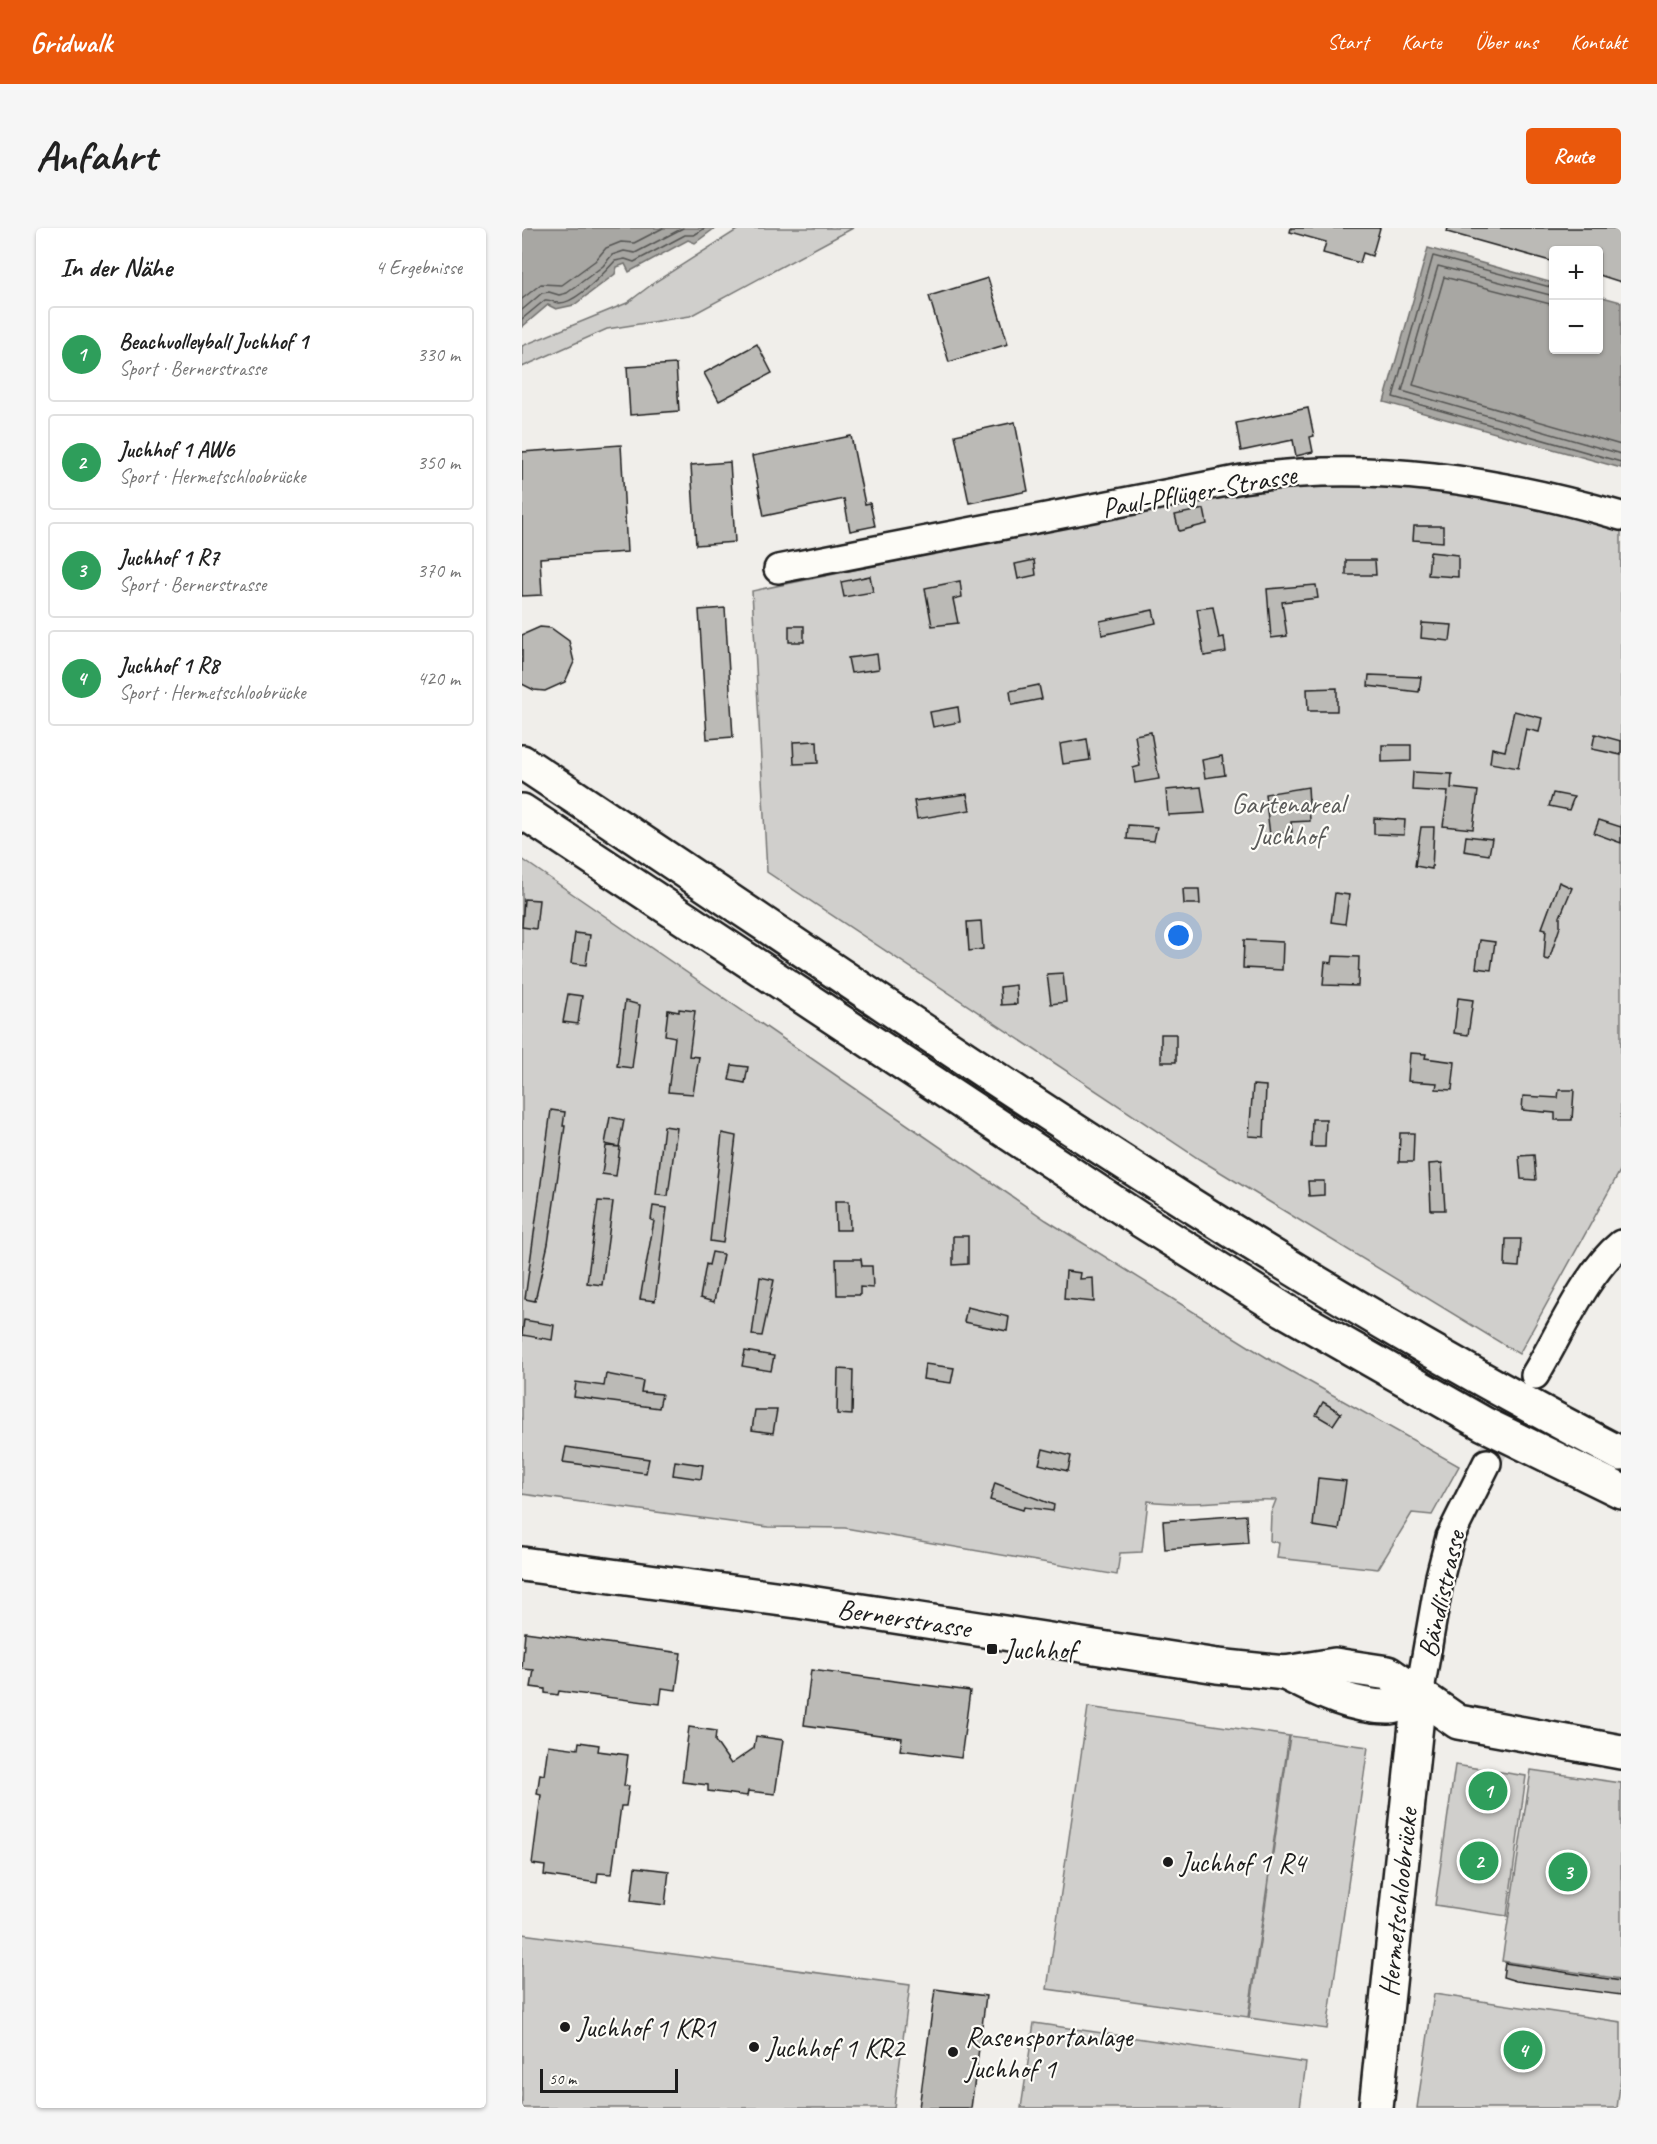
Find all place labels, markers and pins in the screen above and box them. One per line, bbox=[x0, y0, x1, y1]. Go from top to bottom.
place label: Juchhof bbox=[1002, 1632, 1082, 1667]
marker: Juchhof bbox=[985, 1642, 999, 1656]
pin: 1 bbox=[1468, 1768, 1508, 1814]
pin: 2 bbox=[1460, 1838, 1498, 1884]
place label: Juchhof 1 R4 bbox=[1178, 1845, 1308, 1880]
pin: 3 bbox=[1548, 1850, 1588, 1894]
marker: Juchhof 1 R4 bbox=[1161, 1855, 1175, 1869]
place label: Juchhof 1 KR1 bbox=[575, 2010, 717, 2045]
place label: Rasensportanlage Juchhof 1 bbox=[963, 2019, 1134, 2086]
marker: Juchhof 1 KR1 bbox=[558, 2020, 572, 2034]
pin: 4 bbox=[1504, 2028, 1542, 2072]
place label: Juchhof 1 KR2 bbox=[764, 2030, 907, 2065]
marker: Juchhof 1 KR2 bbox=[747, 2040, 761, 2054]
marker: Rasensportanlage Juchhof 1 bbox=[946, 2045, 960, 2059]

